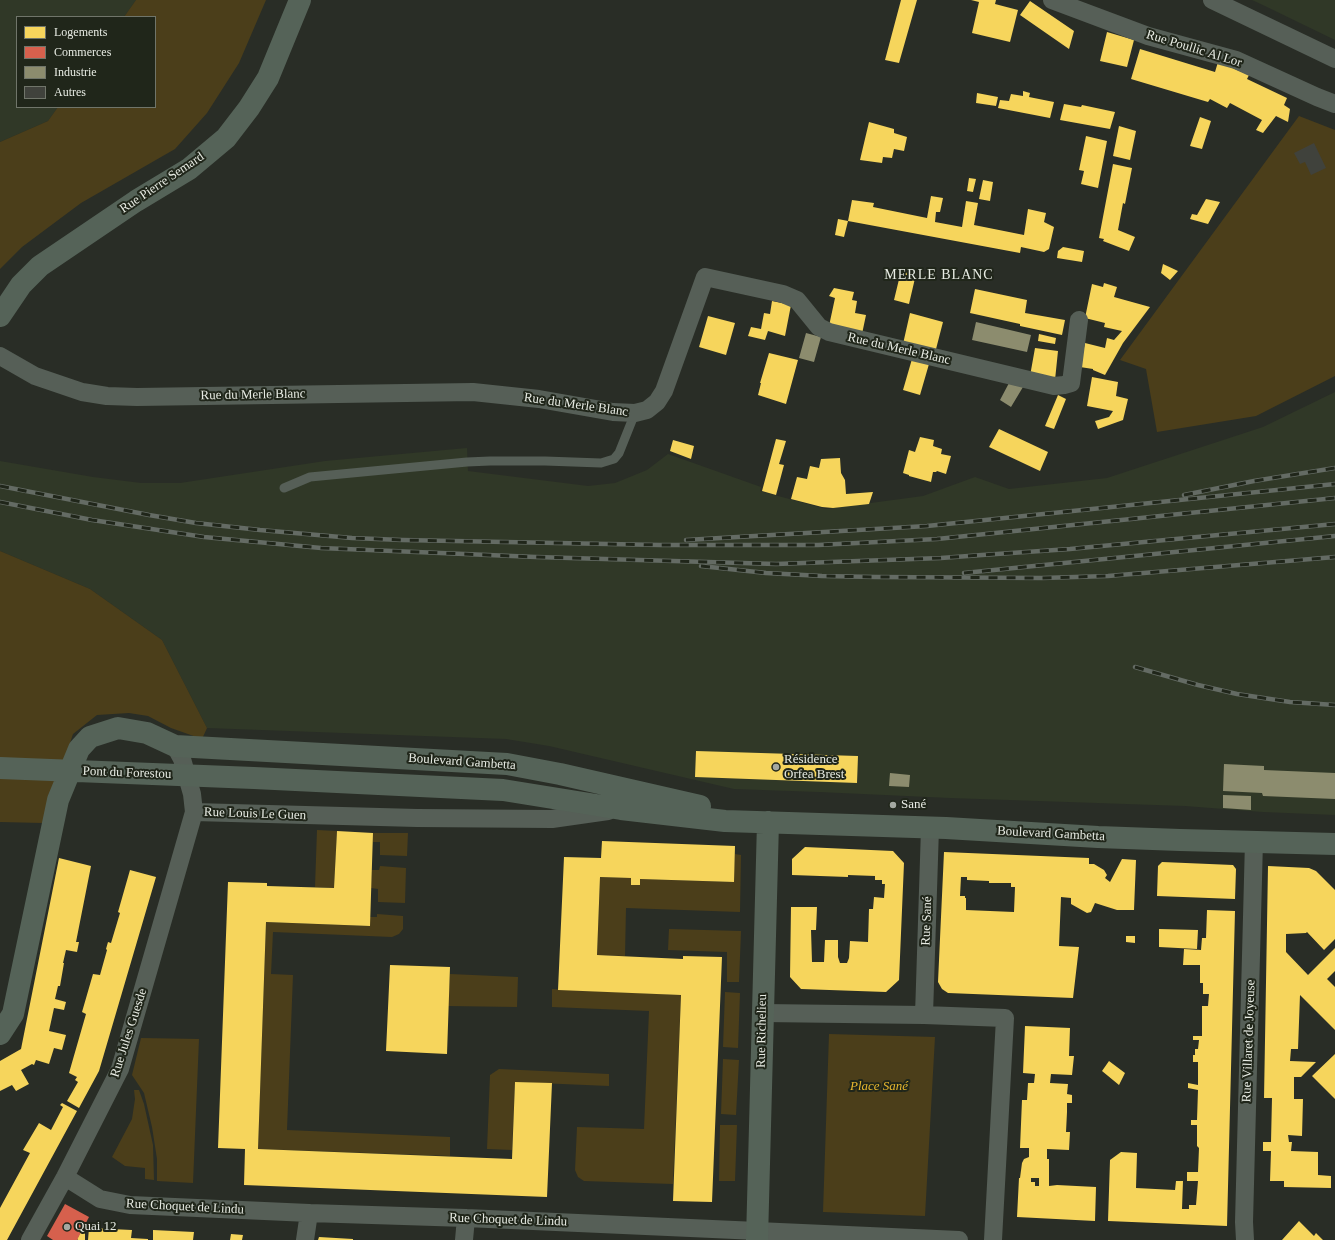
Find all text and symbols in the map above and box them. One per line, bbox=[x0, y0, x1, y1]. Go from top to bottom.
legend bbox=[16, 16, 156, 108]
text: Logements bbox=[54, 25, 107, 39]
street label: Rue Poullic Al Lor bbox=[1144, 27, 1244, 71]
text: Commerces bbox=[54, 45, 111, 59]
text: Industrie bbox=[54, 65, 97, 79]
text: Autres bbox=[54, 85, 86, 99]
street label: Rue Pierre Semard bbox=[117, 149, 207, 217]
district label: MERLE BLANC bbox=[884, 267, 994, 283]
street label: Rue du Merle Blanc bbox=[846, 330, 952, 368]
street label: Rue du Merle Blanc bbox=[200, 386, 306, 404]
street label: Rue du Merle Blanc bbox=[523, 390, 629, 420]
street label: Boulevard Gambetta bbox=[408, 750, 516, 774]
place label: Résidence Orfea Brest bbox=[784, 752, 844, 783]
marker: Résidence Orfea Brest bbox=[771, 762, 781, 772]
street label: Pont du Forestou bbox=[82, 764, 172, 782]
place label: Sané bbox=[901, 797, 926, 813]
marker: Sané bbox=[888, 800, 898, 810]
street label: Rue Louis Le Guen bbox=[204, 804, 306, 824]
street label: Boulevard Gambetta bbox=[997, 823, 1105, 845]
street label: Rue Sané bbox=[918, 896, 936, 946]
street label: Rue Villaret de Joyeuse bbox=[1239, 979, 1259, 1103]
street label: Rue Jules Guesde bbox=[107, 987, 151, 1079]
street label: Rue Richelieu bbox=[754, 994, 770, 1068]
park label: Place Sané bbox=[850, 1079, 908, 1095]
street label: Rue Choquet de Lindu bbox=[126, 1196, 244, 1218]
street label: Rue Choquet de Lindu bbox=[449, 1210, 567, 1230]
place label: Quai 12 bbox=[75, 1219, 117, 1235]
marker: Quai 12 bbox=[62, 1222, 72, 1232]

